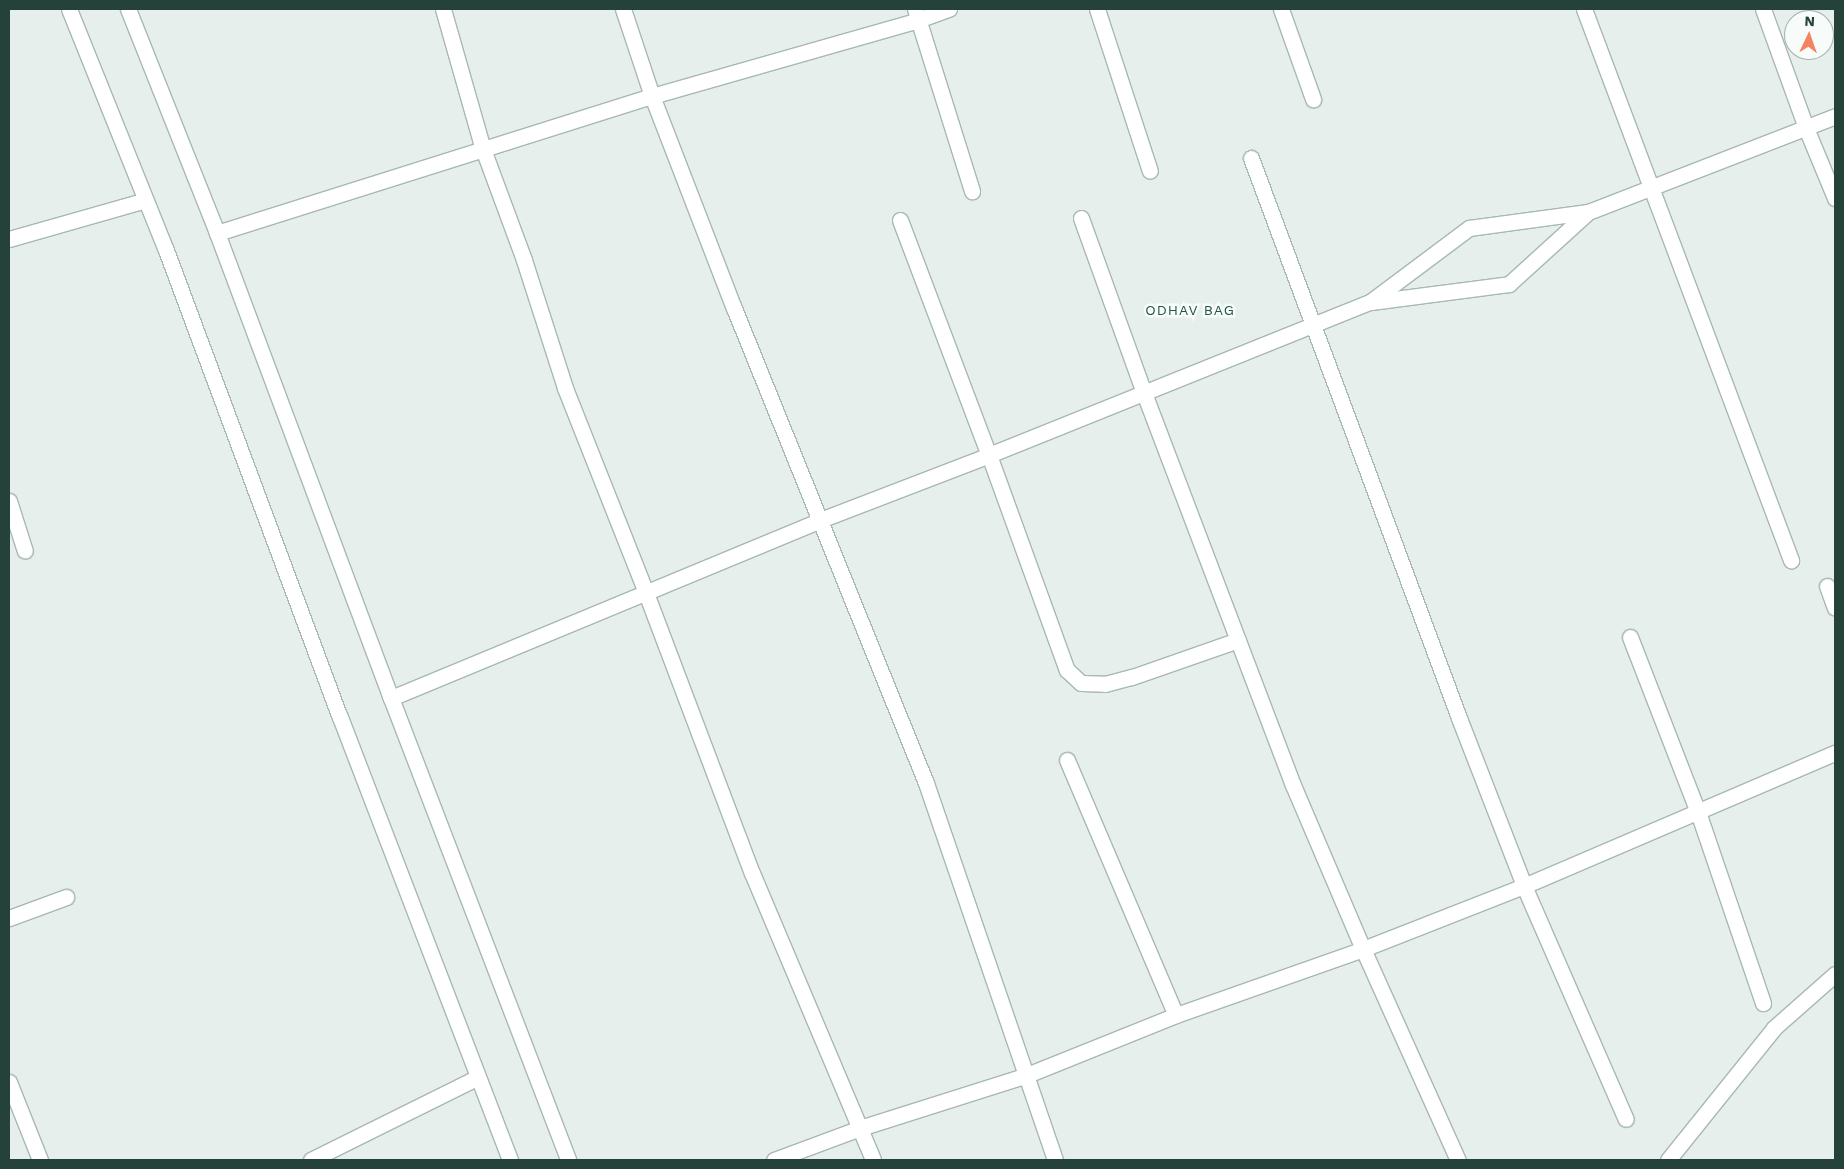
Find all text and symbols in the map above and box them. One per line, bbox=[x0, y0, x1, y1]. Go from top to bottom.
north arrow bbox=[1784, 10, 1834, 60]
text: N bbox=[1804, 13, 1815, 29]
district label: ODHAV BAG bbox=[1144, 302, 1236, 318]

